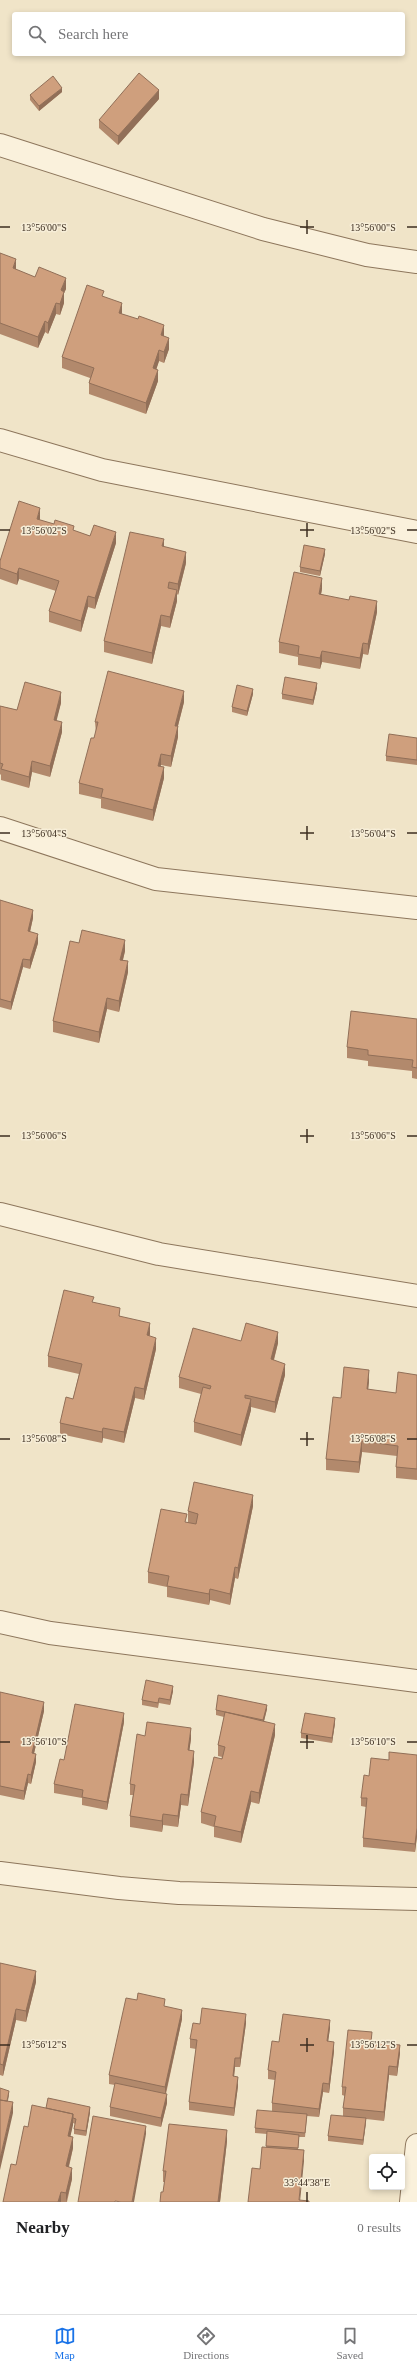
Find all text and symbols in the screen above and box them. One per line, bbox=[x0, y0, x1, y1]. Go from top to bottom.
search box bbox=[12, 12, 405, 56]
icon: search bbox=[26, 23, 48, 45]
text: Search here bbox=[58, 26, 128, 42]
text: 13°56'00"S bbox=[21, 222, 67, 233]
text: 13°56'00"S bbox=[350, 222, 396, 233]
text: 13°56'02"S bbox=[21, 525, 67, 536]
text: 13°56'02"S bbox=[350, 525, 396, 536]
text: 13°56'04"S bbox=[21, 828, 67, 839]
text: 13°56'04"S bbox=[350, 828, 396, 839]
text: 13°56'06"S bbox=[21, 1130, 67, 1141]
text: 13°56'06"S bbox=[350, 1130, 396, 1141]
text: 13°56'08"S bbox=[21, 1433, 67, 1444]
text: 13°56'08"S bbox=[350, 1433, 396, 1444]
text: 13°56'10"S bbox=[21, 1736, 67, 1747]
text: 13°56'10"S bbox=[350, 1736, 396, 1747]
text: 13°56'12"S bbox=[21, 2039, 67, 2050]
text: 13°56'12"S bbox=[350, 2039, 396, 2050]
map controls bbox=[369, 2154, 405, 2190]
button: locate bbox=[369, 2154, 405, 2190]
text: 33°44'38"E bbox=[284, 2177, 330, 2188]
text: Nearby bbox=[16, 2218, 70, 2237]
text: 0 results bbox=[357, 2220, 401, 2235]
tab: Map bbox=[54, 2325, 76, 2361]
tab: Directions bbox=[183, 2325, 229, 2361]
tab: Saved bbox=[336, 2325, 363, 2361]

